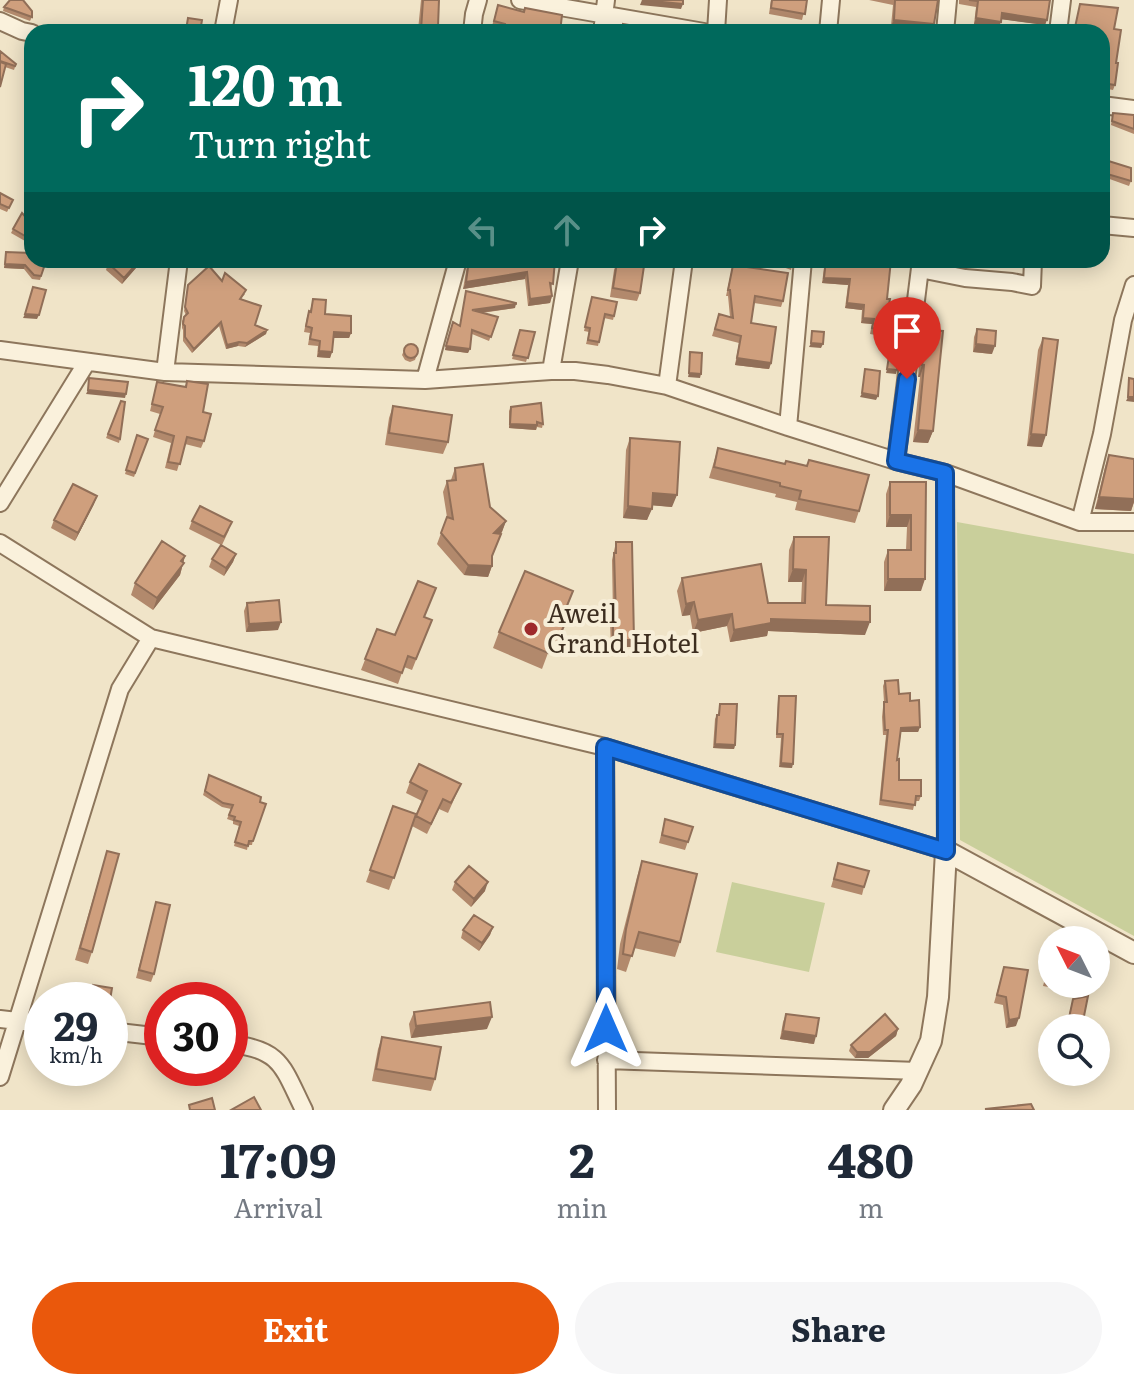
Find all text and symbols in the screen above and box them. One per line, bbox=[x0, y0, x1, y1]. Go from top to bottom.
text: 120 m bbox=[188, 40, 343, 123]
icon: right bbox=[56, 56, 160, 160]
text: Turn right bbox=[188, 116, 371, 169]
icon: left bbox=[461, 208, 505, 252]
icon: ahead bbox=[545, 208, 589, 252]
icon: right bbox=[629, 208, 673, 252]
pin bbox=[873, 297, 941, 379]
icon: arrive bbox=[885, 309, 929, 353]
place label: Aweil Grand Hotel bbox=[547, 592, 700, 661]
marker: Aweil Grand Hotel bbox=[522, 620, 540, 638]
north arrow bbox=[1038, 926, 1110, 998]
map controls bbox=[1038, 926, 1110, 1086]
speed limit sign: 30 bbox=[144, 982, 248, 1086]
position arrow bbox=[564, 987, 648, 1071]
text: 29 bbox=[54, 994, 98, 1053]
button: search bbox=[1038, 1014, 1110, 1086]
text: km/h bbox=[49, 1039, 103, 1069]
text: 17:09 bbox=[220, 1122, 337, 1193]
text: 2 bbox=[569, 1122, 595, 1193]
text: 480 bbox=[827, 1122, 914, 1193]
text: Arrival bbox=[234, 1187, 323, 1226]
text: min bbox=[556, 1187, 608, 1226]
text: m bbox=[858, 1187, 883, 1226]
button: Exit bbox=[32, 1282, 559, 1374]
button: Share bbox=[575, 1282, 1102, 1374]

